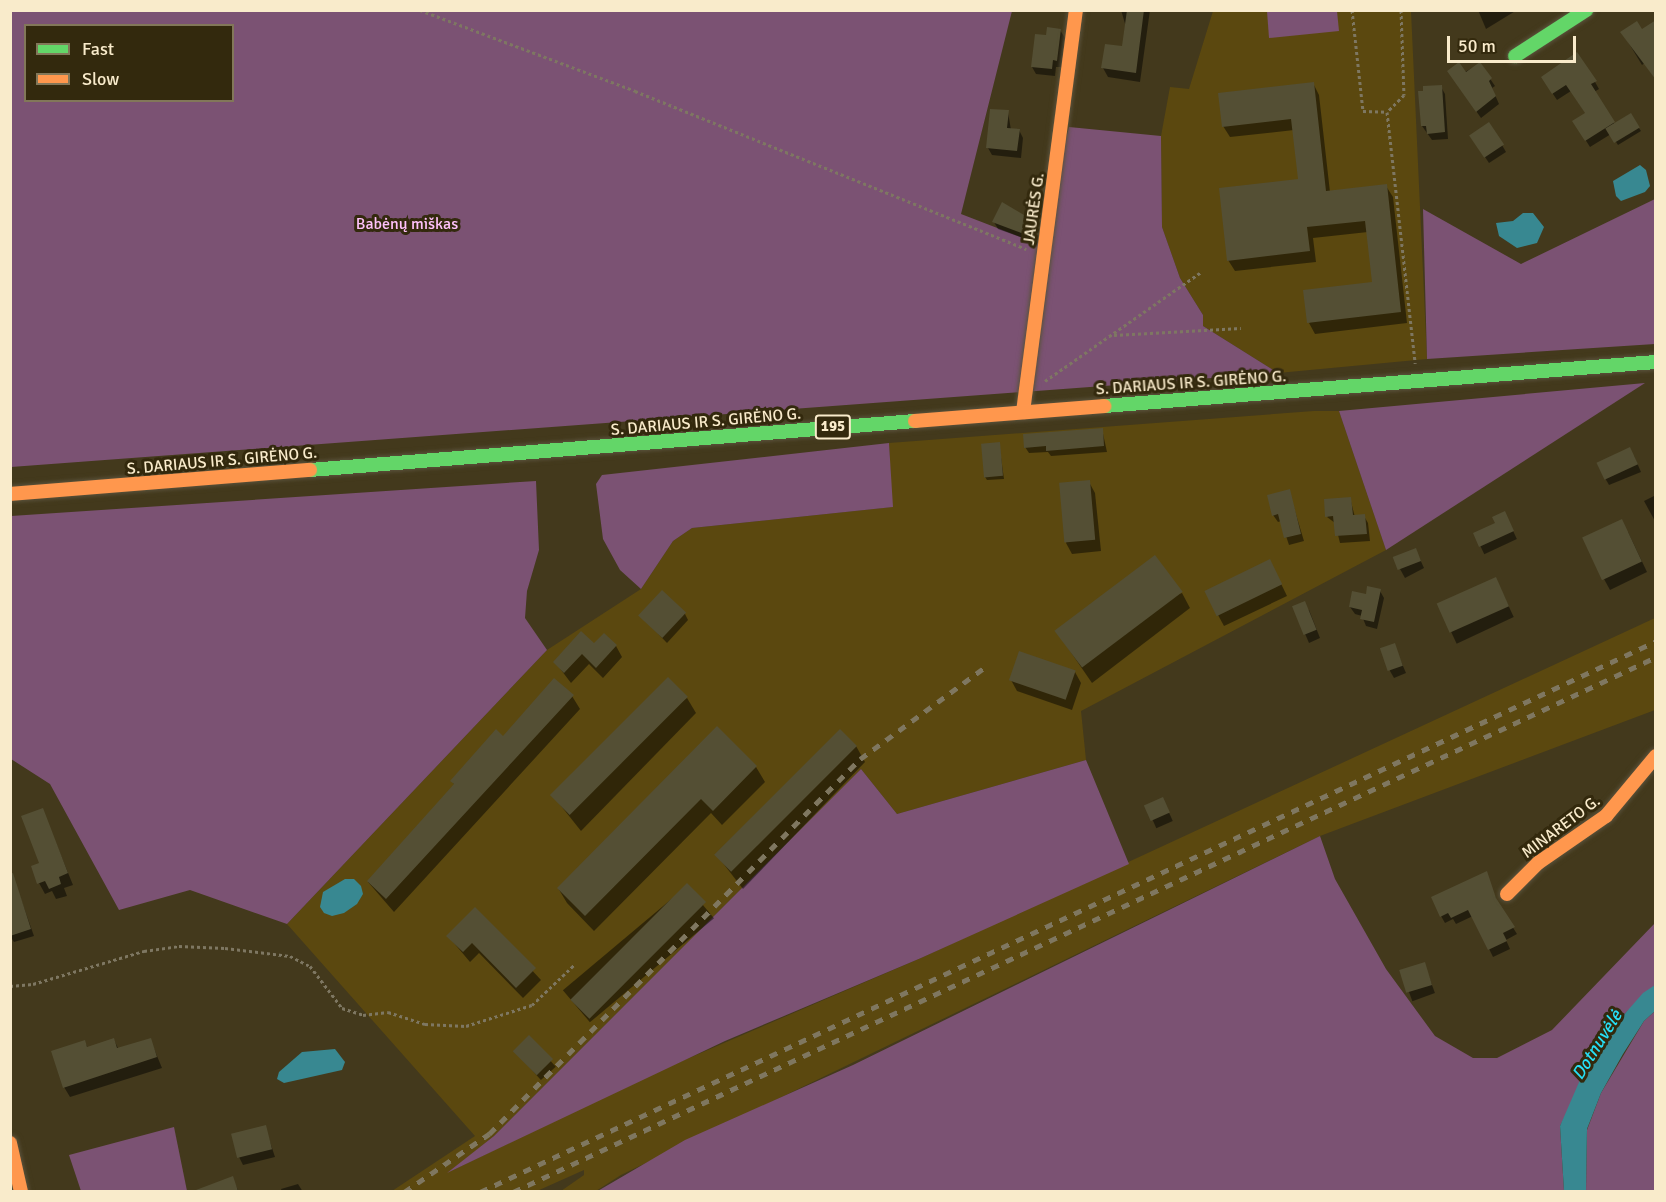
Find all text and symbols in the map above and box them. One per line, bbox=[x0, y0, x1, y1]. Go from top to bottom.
legend bbox=[24, 24, 234, 102]
scale bar bbox=[1450, 24, 1579, 62]
text: 50 m bbox=[1458, 35, 1496, 57]
text: Fast bbox=[82, 38, 114, 60]
text: Slow bbox=[82, 68, 119, 90]
street label: JAURĖS G. bbox=[1019, 172, 1049, 246]
park label: Babėnų miškas bbox=[356, 214, 458, 234]
street label: S. DARIAUS IR S. GIRĖNO G. bbox=[1095, 367, 1287, 399]
street label: S. DARIAUS IR S. GIRĖNO G. bbox=[610, 404, 802, 440]
road number: 195 bbox=[814, 415, 852, 439]
street label: S. DARIAUS IR S. GIRĖNO G. bbox=[126, 443, 318, 479]
street label: MINARETO G. bbox=[1518, 791, 1604, 863]
water label: Dotnuvėlė bbox=[1567, 1006, 1627, 1084]

